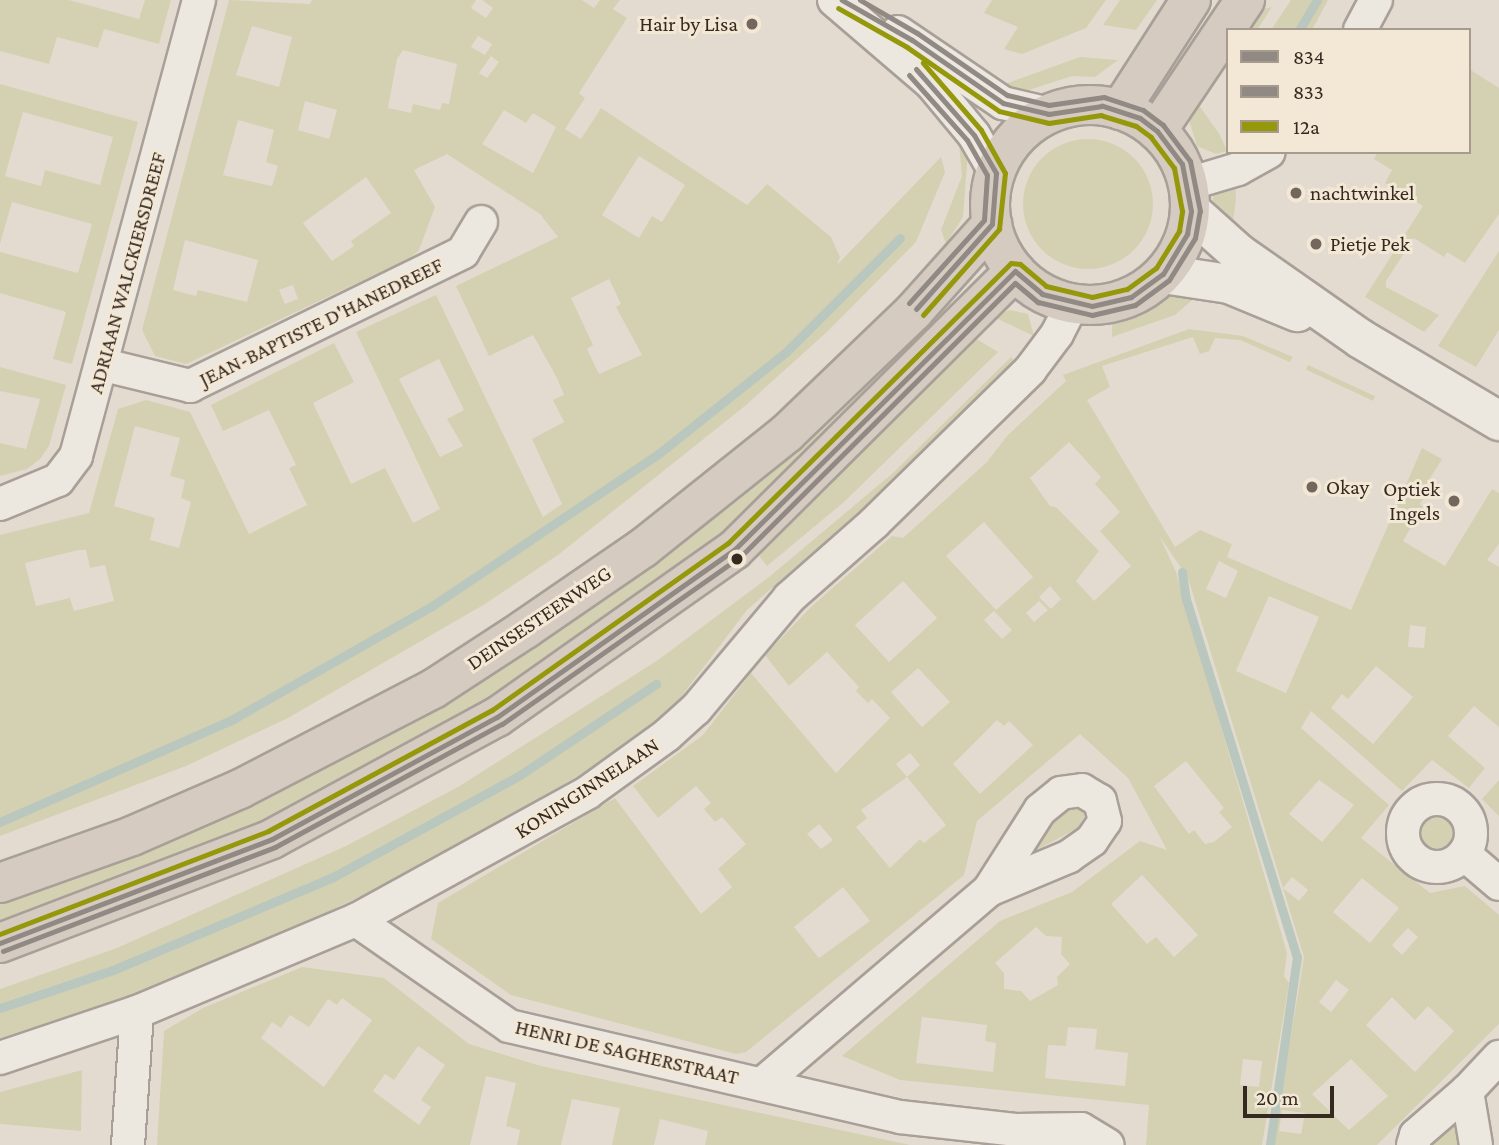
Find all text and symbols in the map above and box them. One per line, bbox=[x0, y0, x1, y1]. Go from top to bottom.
place label: Hair by Lisa bbox=[639, 11, 738, 37]
marker: Hair by Lisa bbox=[744, 16, 760, 32]
legend bbox=[1226, 28, 1471, 154]
text: 834 bbox=[1293, 45, 1325, 69]
text: 833 bbox=[1293, 80, 1324, 104]
text: 12a bbox=[1293, 115, 1320, 139]
street label: ADRIAAN WALCKIERSDREEF bbox=[83, 150, 171, 396]
place label: nachtwinkel bbox=[1310, 180, 1415, 206]
marker: nachtwinkel bbox=[1288, 185, 1304, 201]
place label: Pietje Pek bbox=[1330, 231, 1410, 257]
marker: Pietje Pek bbox=[1308, 236, 1324, 252]
street label: JEAN-BAPTISTE D'HANEDREEF bbox=[195, 252, 447, 392]
place label: Okay bbox=[1326, 474, 1369, 500]
place label: Optiek Ingels bbox=[1383, 476, 1440, 526]
marker: Okay bbox=[1304, 479, 1320, 495]
marker: Optiek Ingels bbox=[1446, 493, 1462, 509]
unlabelled marker bbox=[730, 552, 744, 566]
street label: DEINSESTEENWEG bbox=[462, 560, 616, 676]
street label: KONINGINNELAAN bbox=[510, 732, 664, 844]
street label: HENRI DE SAGHERSTRAAT bbox=[513, 1014, 741, 1090]
scale bar bbox=[1247, 1072, 1338, 1116]
text: 20 m bbox=[1256, 1086, 1299, 1110]

